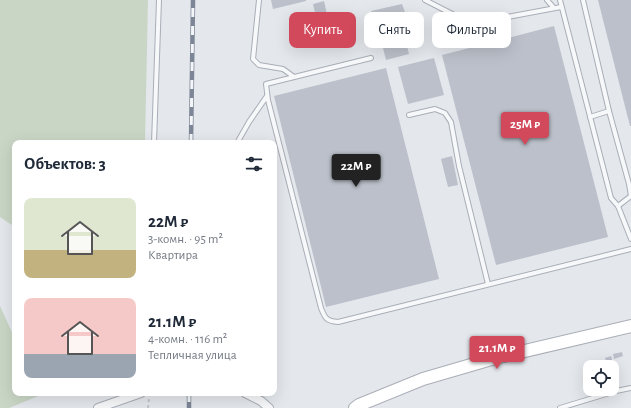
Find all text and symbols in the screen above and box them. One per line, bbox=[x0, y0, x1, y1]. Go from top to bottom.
chip: Купить bbox=[289, 12, 356, 48]
chip: Снять bbox=[364, 12, 424, 48]
chip: Фильтры bbox=[432, 12, 511, 48]
pin: 25M ₽ bbox=[497, 112, 553, 146]
text: 25M ₽ bbox=[510, 118, 540, 131]
icon: filters bbox=[243, 153, 265, 175]
pin: 22M ₽ bbox=[328, 154, 384, 188]
text: Объектов: 3 bbox=[24, 155, 106, 172]
text: 22M ₽ bbox=[341, 160, 371, 173]
text: 22M ₽ bbox=[148, 213, 188, 230]
icon: home bbox=[56, 214, 104, 262]
text: 3-комн. · 95 m² bbox=[148, 233, 223, 246]
text: Квартира bbox=[148, 249, 198, 262]
text: 21.1M ₽ bbox=[148, 313, 196, 330]
icon: home bbox=[56, 314, 104, 362]
text: 4-комн. · 116 m² bbox=[148, 333, 227, 346]
pin: 21.1M ₽ bbox=[460, 336, 534, 370]
text: 21.1M ₽ bbox=[479, 342, 515, 355]
text: Тепличная улица bbox=[148, 349, 237, 362]
map controls bbox=[583, 360, 619, 396]
button: locate bbox=[583, 360, 619, 396]

